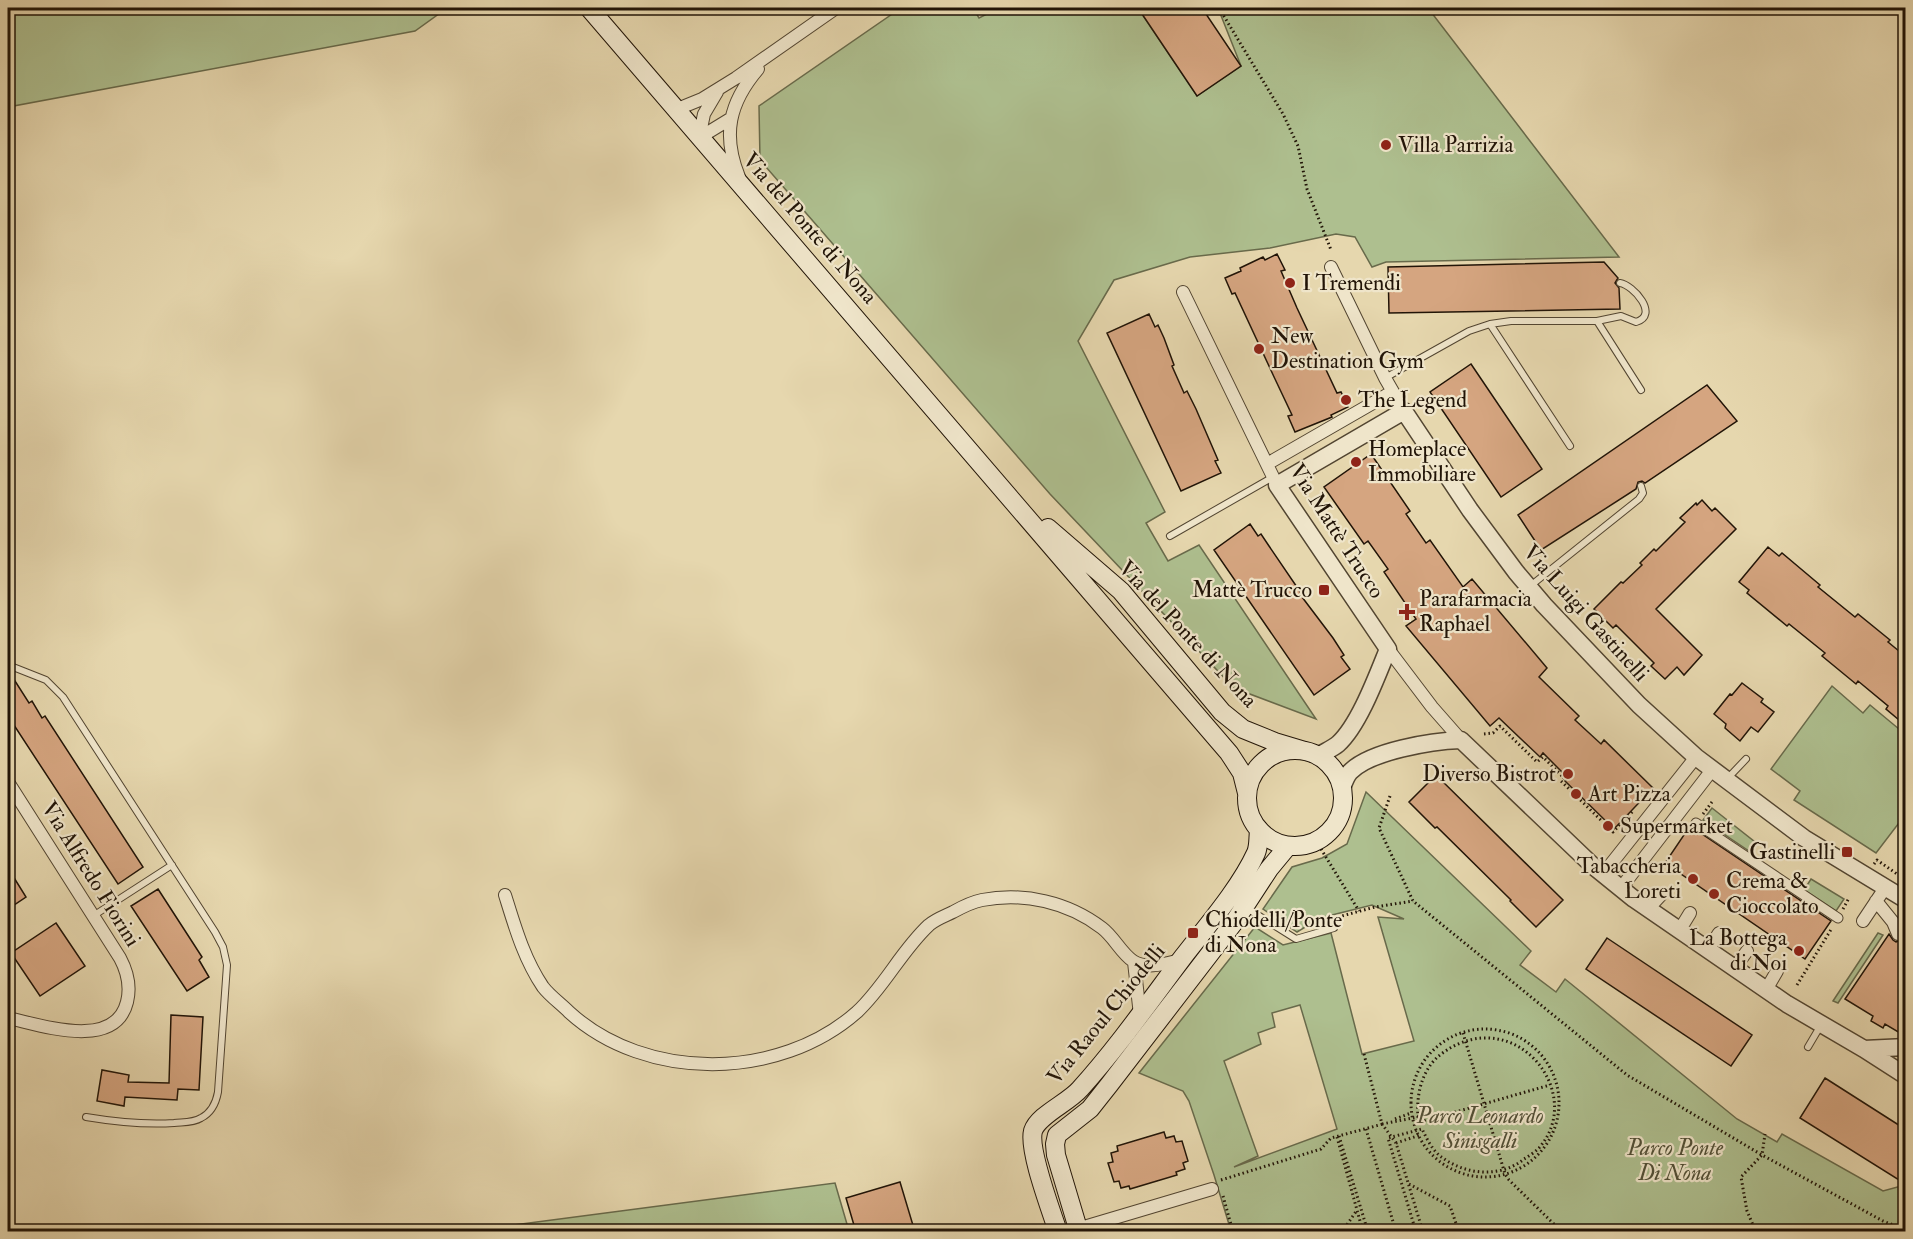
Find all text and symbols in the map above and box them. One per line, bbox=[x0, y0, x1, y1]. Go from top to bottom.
place label: Villa Parrizia bbox=[1398, 131, 1514, 159]
marker: Villa Parrizia bbox=[1379, 138, 1393, 152]
street label: Via del Ponte di Nona bbox=[737, 146, 884, 310]
place label: I Tremendi bbox=[1302, 269, 1401, 297]
marker: I Tremendi bbox=[1283, 276, 1297, 290]
place label: New Destination Gym bbox=[1271, 322, 1424, 375]
marker: New Destination Gym bbox=[1252, 342, 1266, 356]
place label: The Legend bbox=[1358, 386, 1467, 414]
marker: The Legend bbox=[1339, 393, 1353, 407]
place label: Homeplace Immobiliare bbox=[1368, 435, 1476, 488]
marker: Homeplace Immobiliare bbox=[1349, 455, 1363, 469]
street label: Via Mattè Trucco bbox=[1283, 458, 1391, 604]
street label: Via Luigi Gastinelli bbox=[1517, 539, 1655, 688]
street label: Via del Ponte di Nona bbox=[1112, 554, 1264, 714]
place label: Mattè Trucco bbox=[1192, 576, 1312, 604]
marker: Mattè Trucco bbox=[1317, 583, 1331, 597]
place label: Parafarmacia Raphael bbox=[1419, 585, 1533, 639]
marker: Parafarmacia Raphael bbox=[1400, 605, 1414, 619]
place label: Diverso Bistrot bbox=[1422, 760, 1556, 788]
marker: Diverso Bistrot bbox=[1561, 767, 1575, 781]
place label: Art Pizza bbox=[1587, 780, 1672, 808]
marker: Art Pizza bbox=[1569, 787, 1583, 801]
street label: Via Alfredo Fiorini bbox=[35, 796, 147, 952]
place label: Supermarket bbox=[1620, 812, 1733, 841]
marker: Supermarket bbox=[1601, 819, 1615, 833]
place label: Gastinelli bbox=[1749, 838, 1835, 866]
marker: Gastinelli bbox=[1840, 845, 1854, 859]
place label: Tabaccheria Loreti bbox=[1577, 852, 1682, 905]
place label: Crema & Cioccolato bbox=[1726, 867, 1819, 920]
marker: Tabaccheria Loreti bbox=[1686, 872, 1700, 886]
marker: Crema & Cioccolato bbox=[1707, 887, 1721, 901]
place label: Chiodelli/Ponte di Nona bbox=[1205, 906, 1342, 959]
place label: La Bottega di Noi bbox=[1689, 924, 1788, 977]
marker: Chiodelli/Ponte di Nona bbox=[1186, 926, 1200, 940]
street label: Via Raoul Chiodelli bbox=[1041, 938, 1171, 1090]
marker: La Bottega di Noi bbox=[1792, 944, 1806, 958]
park label: Parco Leonardo Sinisgalli bbox=[1415, 1102, 1544, 1155]
park label: Parco Ponte Di Nona bbox=[1626, 1134, 1724, 1187]

